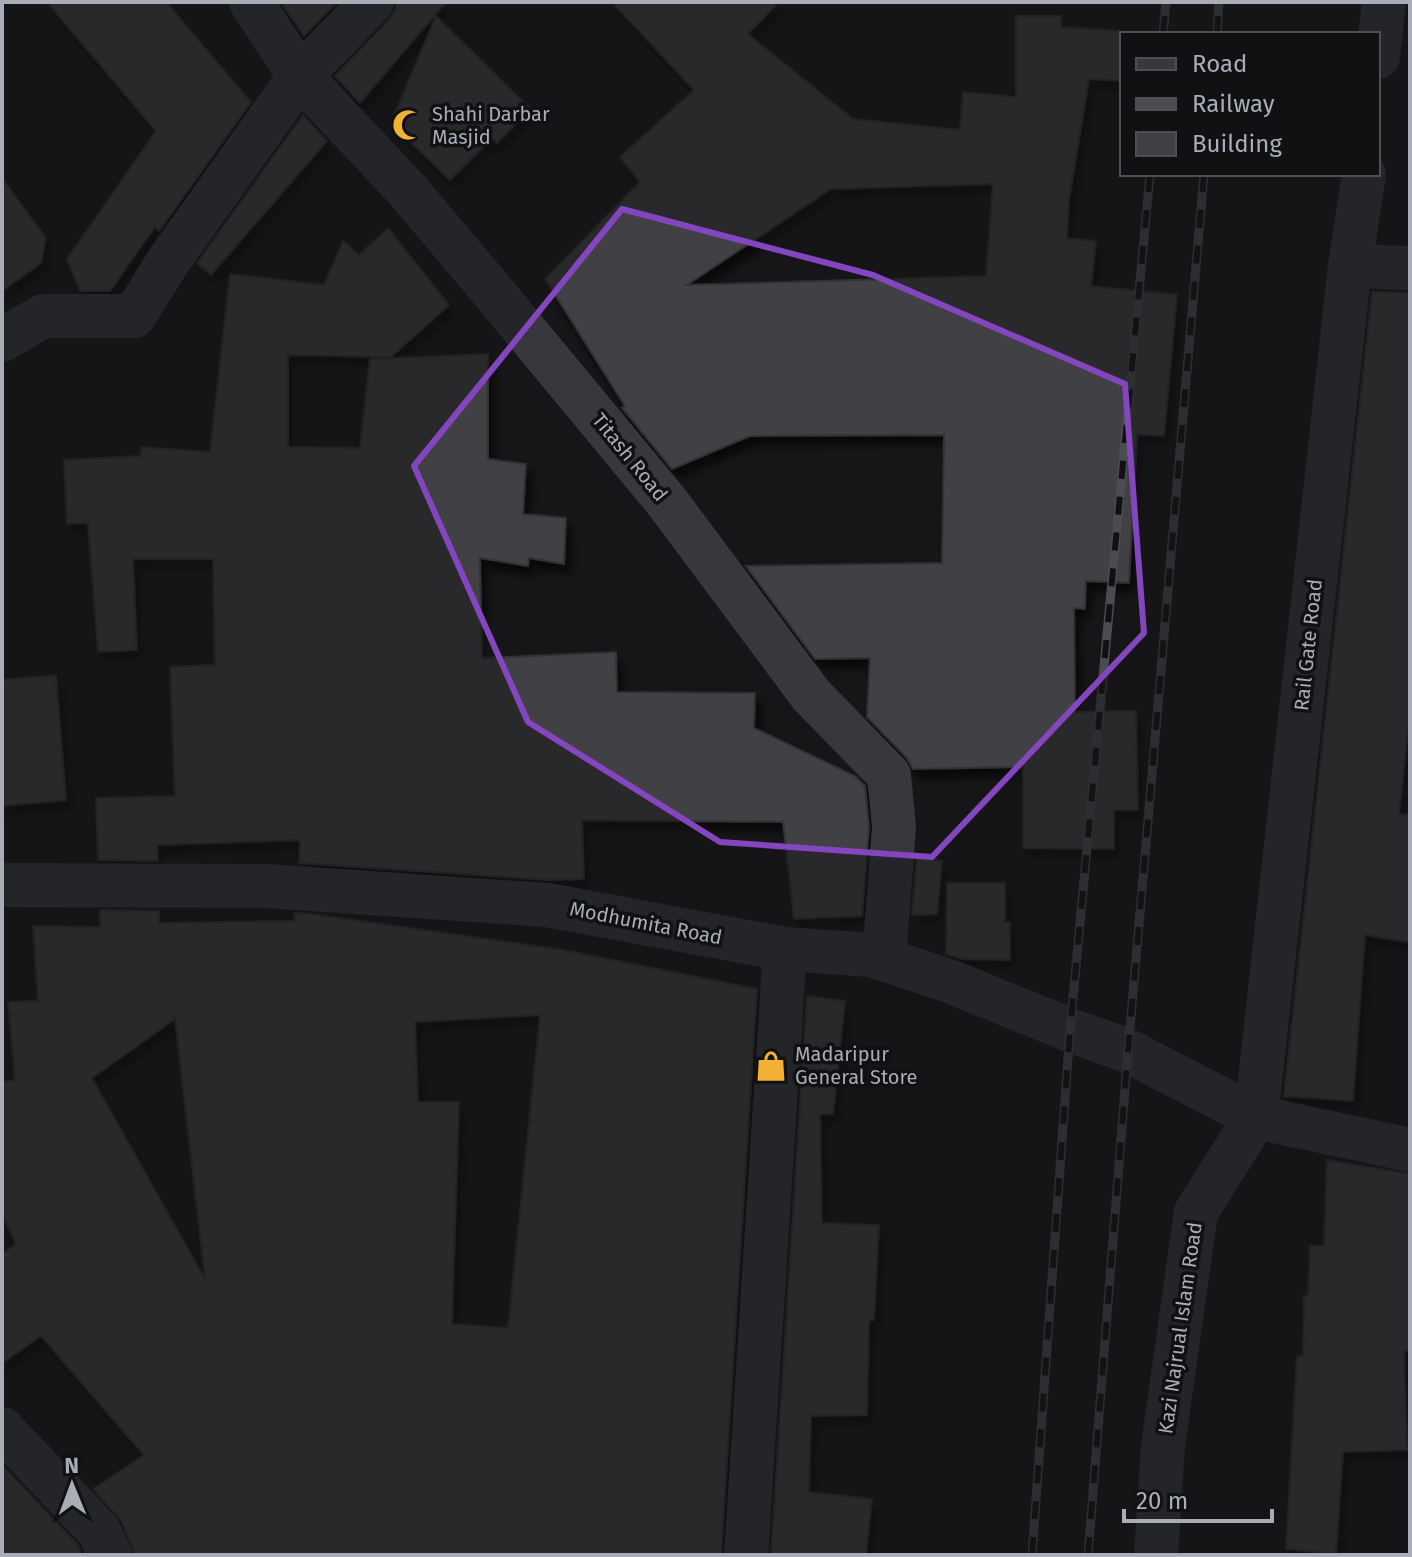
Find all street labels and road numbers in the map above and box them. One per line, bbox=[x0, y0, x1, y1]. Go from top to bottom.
street label: Titash Road bbox=[587, 408, 673, 506]
street label: Rail Gate Road bbox=[1289, 578, 1327, 712]
street label: Modhumita Road bbox=[568, 896, 724, 950]
street label: Kazi Najrual Islam Road bbox=[1153, 1220, 1207, 1436]

